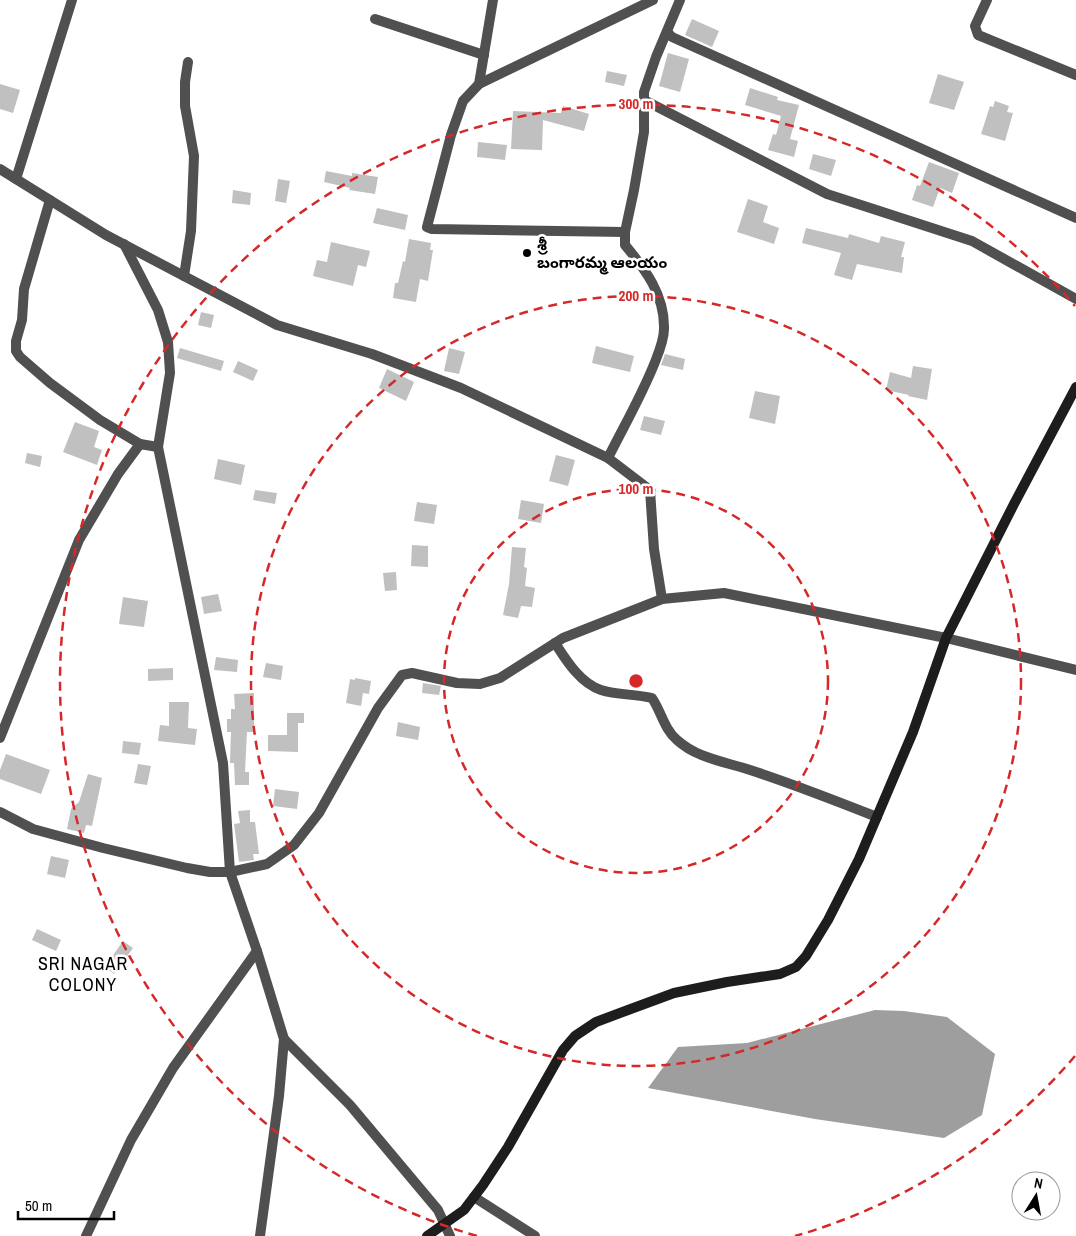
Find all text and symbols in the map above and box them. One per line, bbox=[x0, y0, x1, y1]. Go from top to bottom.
text: 300 m bbox=[619, 93, 653, 114]
place label: శ్రీ బంగారమ్మ ఆలయం bbox=[537, 233, 667, 275]
marker: శ్రీ బంగారమ్మ ఆలయం bbox=[521, 247, 533, 259]
text: 200 m bbox=[619, 285, 653, 306]
text: 100 m bbox=[619, 478, 653, 499]
centre of rings bbox=[627, 672, 645, 690]
district label: SRI NAGAR COLONY bbox=[38, 951, 128, 997]
north arrow bbox=[1011, 1171, 1061, 1221]
text: N bbox=[1033, 1174, 1044, 1193]
scale bar bbox=[18, 1188, 114, 1220]
text: 50 m bbox=[25, 1195, 52, 1216]

